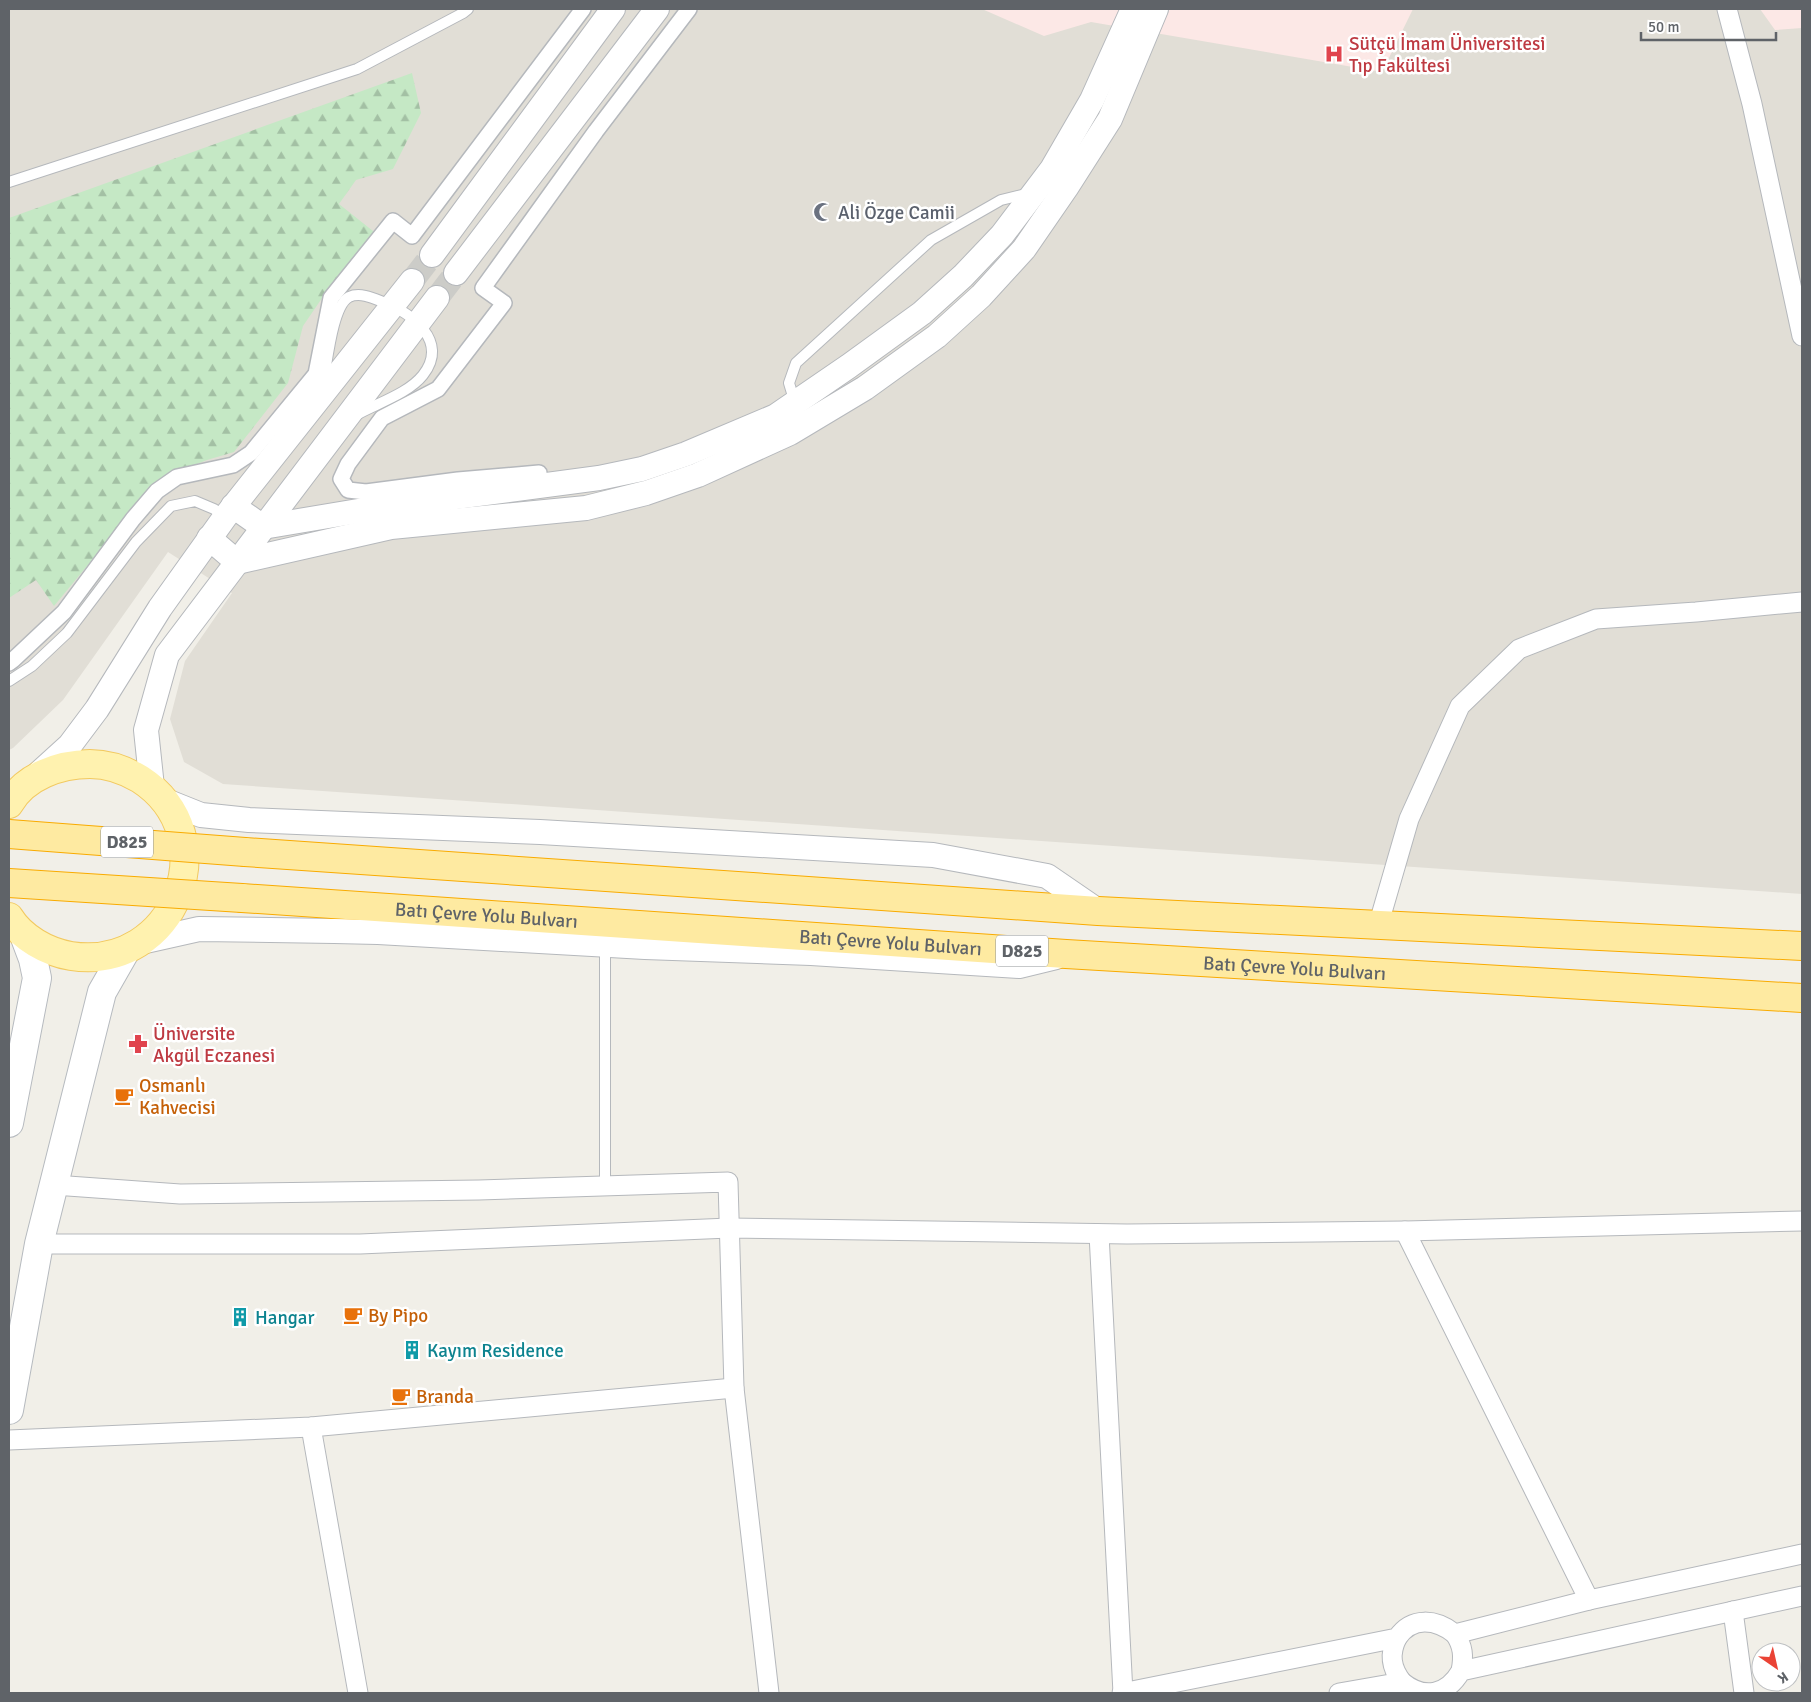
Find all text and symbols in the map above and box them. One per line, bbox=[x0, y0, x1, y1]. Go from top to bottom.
scale bar bbox=[1641, 10, 1776, 42]
text: 50 m bbox=[1648, 18, 1679, 36]
place label: Sütçü İmam Üniversitesi Tıp Fakültesi bbox=[1349, 32, 1545, 78]
hospital icon: Sütçü İmam Üniversitesi Tıp Fakültesi bbox=[1323, 43, 1345, 65]
mosque icon: Ali Özge Camii bbox=[812, 201, 834, 223]
place label: Ali Özge Camii bbox=[838, 201, 955, 225]
road number: D825 bbox=[101, 826, 153, 858]
street label: Batı Çevre Yolu Bulvarı bbox=[394, 897, 579, 934]
street label: Batı Çevre Yolu Bulvarı bbox=[798, 925, 983, 961]
road number: D825 bbox=[996, 936, 1048, 966]
street label: Batı Çevre Yolu Bulvarı bbox=[1203, 951, 1387, 986]
place label: Üniversite Akgül Eczanesi bbox=[153, 1022, 275, 1068]
pharmacy icon: Üniversite Akgül Eczanesi bbox=[127, 1033, 149, 1055]
place label: Osmanlı Kahvecisi bbox=[139, 1074, 216, 1120]
cafe icon: Osmanlı Kahvecisi bbox=[113, 1085, 135, 1107]
cafe icon: By Pipo bbox=[342, 1304, 364, 1326]
place label: By Pipo bbox=[368, 1304, 428, 1328]
building icon: Hangar bbox=[229, 1306, 251, 1328]
place label: Hangar bbox=[255, 1306, 314, 1330]
building icon: Kayım Residence bbox=[401, 1339, 423, 1361]
place label: Kayım Residence bbox=[427, 1339, 564, 1363]
cafe icon: Branda bbox=[390, 1385, 412, 1407]
place label: Branda bbox=[416, 1385, 474, 1409]
north arrow bbox=[1751, 1642, 1801, 1692]
text: K bbox=[1774, 1668, 1791, 1687]

